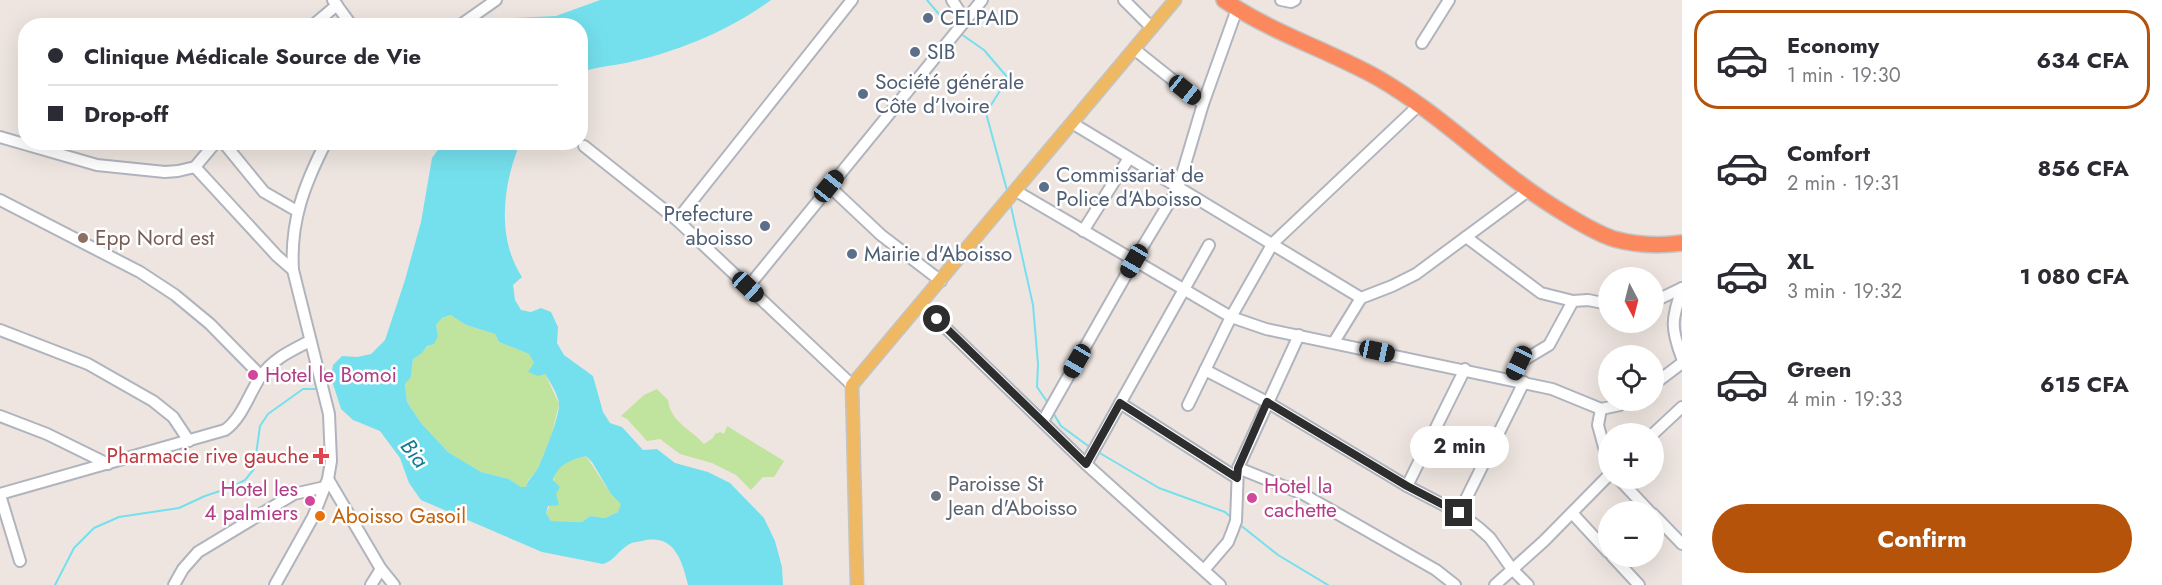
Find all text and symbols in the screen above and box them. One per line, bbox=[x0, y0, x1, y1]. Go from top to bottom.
place label: CELPAID bbox=[940, 3, 1019, 33]
marker: CELPAID bbox=[921, 11, 935, 25]
text: Economy bbox=[1787, 29, 1879, 61]
icon: car bbox=[1715, 33, 1769, 87]
place label: SIB bbox=[927, 37, 955, 67]
text: Clinique Médicale Source de Vie bbox=[84, 40, 421, 72]
text: 634 CFA bbox=[2036, 44, 2129, 76]
marker: SIB bbox=[908, 45, 922, 59]
text: 1 min · 19:30 bbox=[1787, 61, 1901, 90]
place label: Société générale Côte d’Ivoire bbox=[875, 67, 1024, 121]
car bbox=[1165, 72, 1205, 108]
marker: Société générale Côte d’Ivoire bbox=[856, 87, 870, 101]
text: Drop-off bbox=[84, 98, 168, 130]
text: Comfort bbox=[1787, 137, 1870, 169]
icon: car bbox=[1715, 141, 1769, 195]
text: 856 CFA bbox=[2037, 152, 2129, 184]
place label: Commissariat de Police d'Aboisso bbox=[1056, 160, 1204, 214]
car bbox=[811, 166, 847, 206]
text: 2 min · 19:31 bbox=[1787, 169, 1900, 198]
marker: Commissariat de Police d'Aboisso bbox=[1037, 180, 1051, 194]
place label: Prefecture aboisso bbox=[664, 199, 753, 253]
marker: Prefecture aboisso bbox=[758, 219, 772, 233]
place label: Epp Nord est bbox=[95, 223, 214, 253]
marker: Epp Nord est bbox=[76, 231, 90, 245]
place label: Mairie d'Aboisso bbox=[864, 239, 1012, 269]
car bbox=[1117, 241, 1151, 281]
text: XL bbox=[1787, 245, 1814, 277]
marker: Mairie d'Aboisso bbox=[845, 247, 859, 261]
icon: car bbox=[1715, 249, 1769, 303]
text: 1 080 CFA bbox=[2019, 260, 2129, 292]
north arrow bbox=[1598, 267, 1664, 333]
map controls bbox=[1598, 267, 1664, 567]
car bbox=[729, 268, 767, 306]
text: 3 min · 19:32 bbox=[1787, 277, 1902, 306]
route start bbox=[923, 305, 950, 332]
car bbox=[1358, 338, 1396, 364]
car bbox=[1060, 341, 1094, 381]
car bbox=[1503, 343, 1535, 383]
button: locate bbox=[1598, 345, 1664, 411]
text: Green bbox=[1787, 353, 1851, 385]
icon: car bbox=[1715, 357, 1769, 411]
place label: Hotel le Bomoi bbox=[265, 360, 397, 390]
marker: Hotel le Bomoi bbox=[246, 368, 260, 382]
text: 615 CFA bbox=[2040, 368, 2129, 400]
text: 4 min · 19:33 bbox=[1787, 385, 1902, 414]
button: + bbox=[1598, 423, 1664, 489]
callout: 2 min bbox=[1410, 426, 1508, 468]
water label: Bia bbox=[393, 431, 437, 475]
text: 2 min bbox=[1433, 432, 1486, 461]
place label: Pharmacie rive gauche bbox=[106, 441, 309, 471]
marker: Pharmacie rive gauche bbox=[314, 449, 328, 463]
place label: Paroisse St Jean d'Aboisso bbox=[945, 469, 1077, 523]
place label: Hotel la cachette bbox=[1264, 471, 1337, 525]
place label: Hotel les 4 palmiers bbox=[204, 474, 298, 528]
marker: Paroisse St Jean d'Aboisso bbox=[929, 489, 943, 503]
marker: Hotel la cachette bbox=[1245, 491, 1259, 505]
marker: Hotel les 4 palmiers bbox=[303, 494, 317, 508]
route end bbox=[1445, 499, 1472, 526]
place label: Aboisso Gasoil bbox=[332, 501, 466, 531]
button: − bbox=[1598, 501, 1664, 567]
button: Confirm bbox=[1712, 504, 2132, 573]
marker: Aboisso Gasoil bbox=[313, 509, 327, 523]

